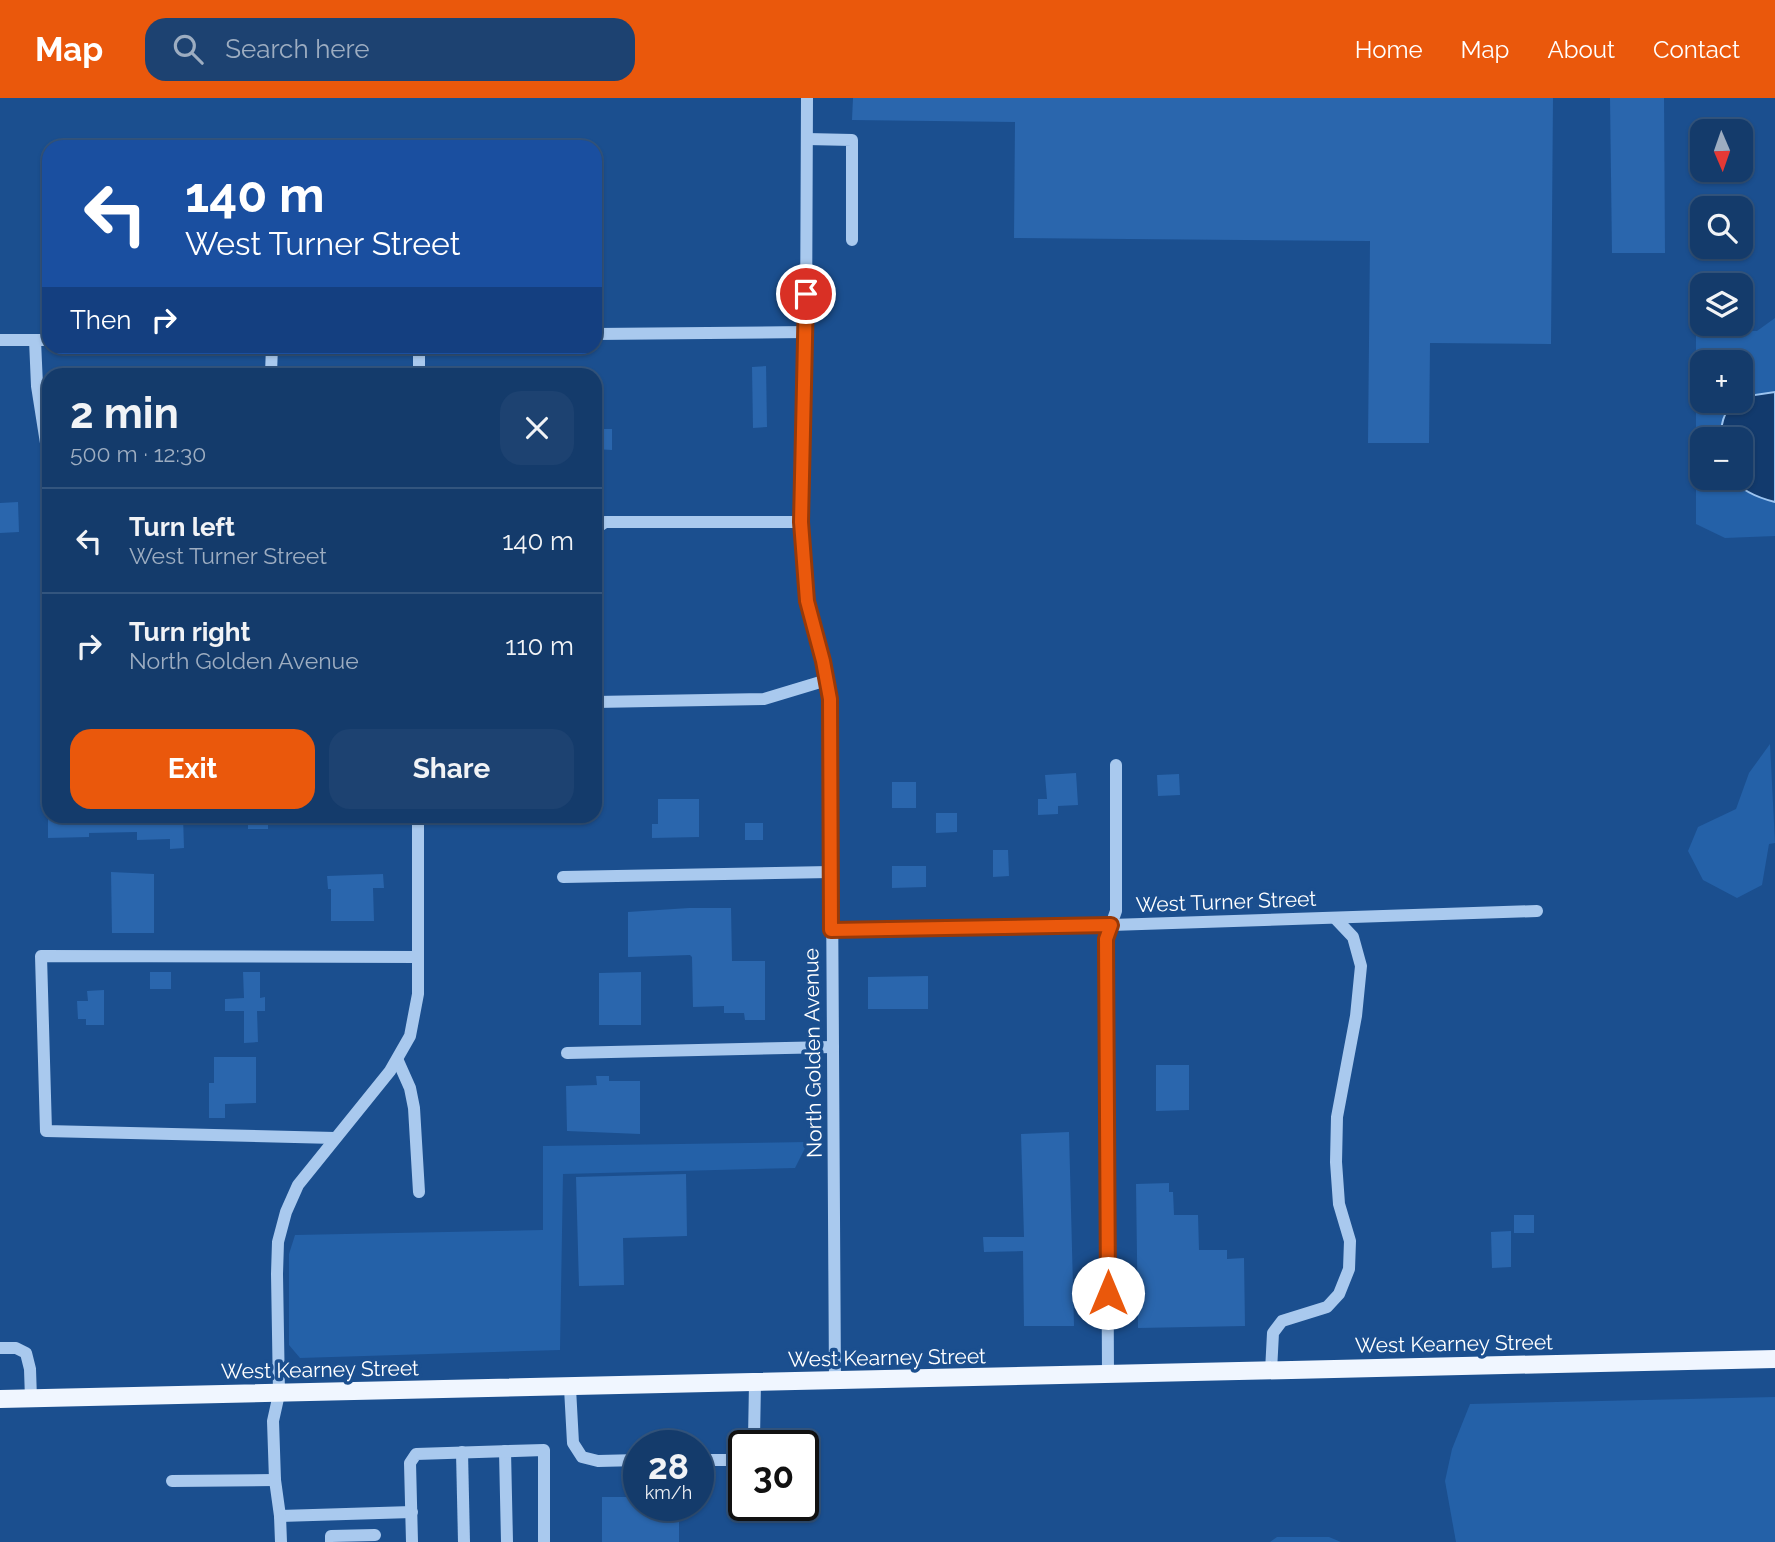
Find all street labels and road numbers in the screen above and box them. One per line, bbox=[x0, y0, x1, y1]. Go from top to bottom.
street label: West Turner Street bbox=[1135, 886, 1317, 917]
street label: North Golden Avenue bbox=[798, 948, 827, 1158]
street label: West Kearney Street bbox=[1355, 1329, 1553, 1358]
street label: West Kearney Street bbox=[788, 1343, 986, 1372]
street label: West Kearney Street bbox=[221, 1355, 419, 1384]

